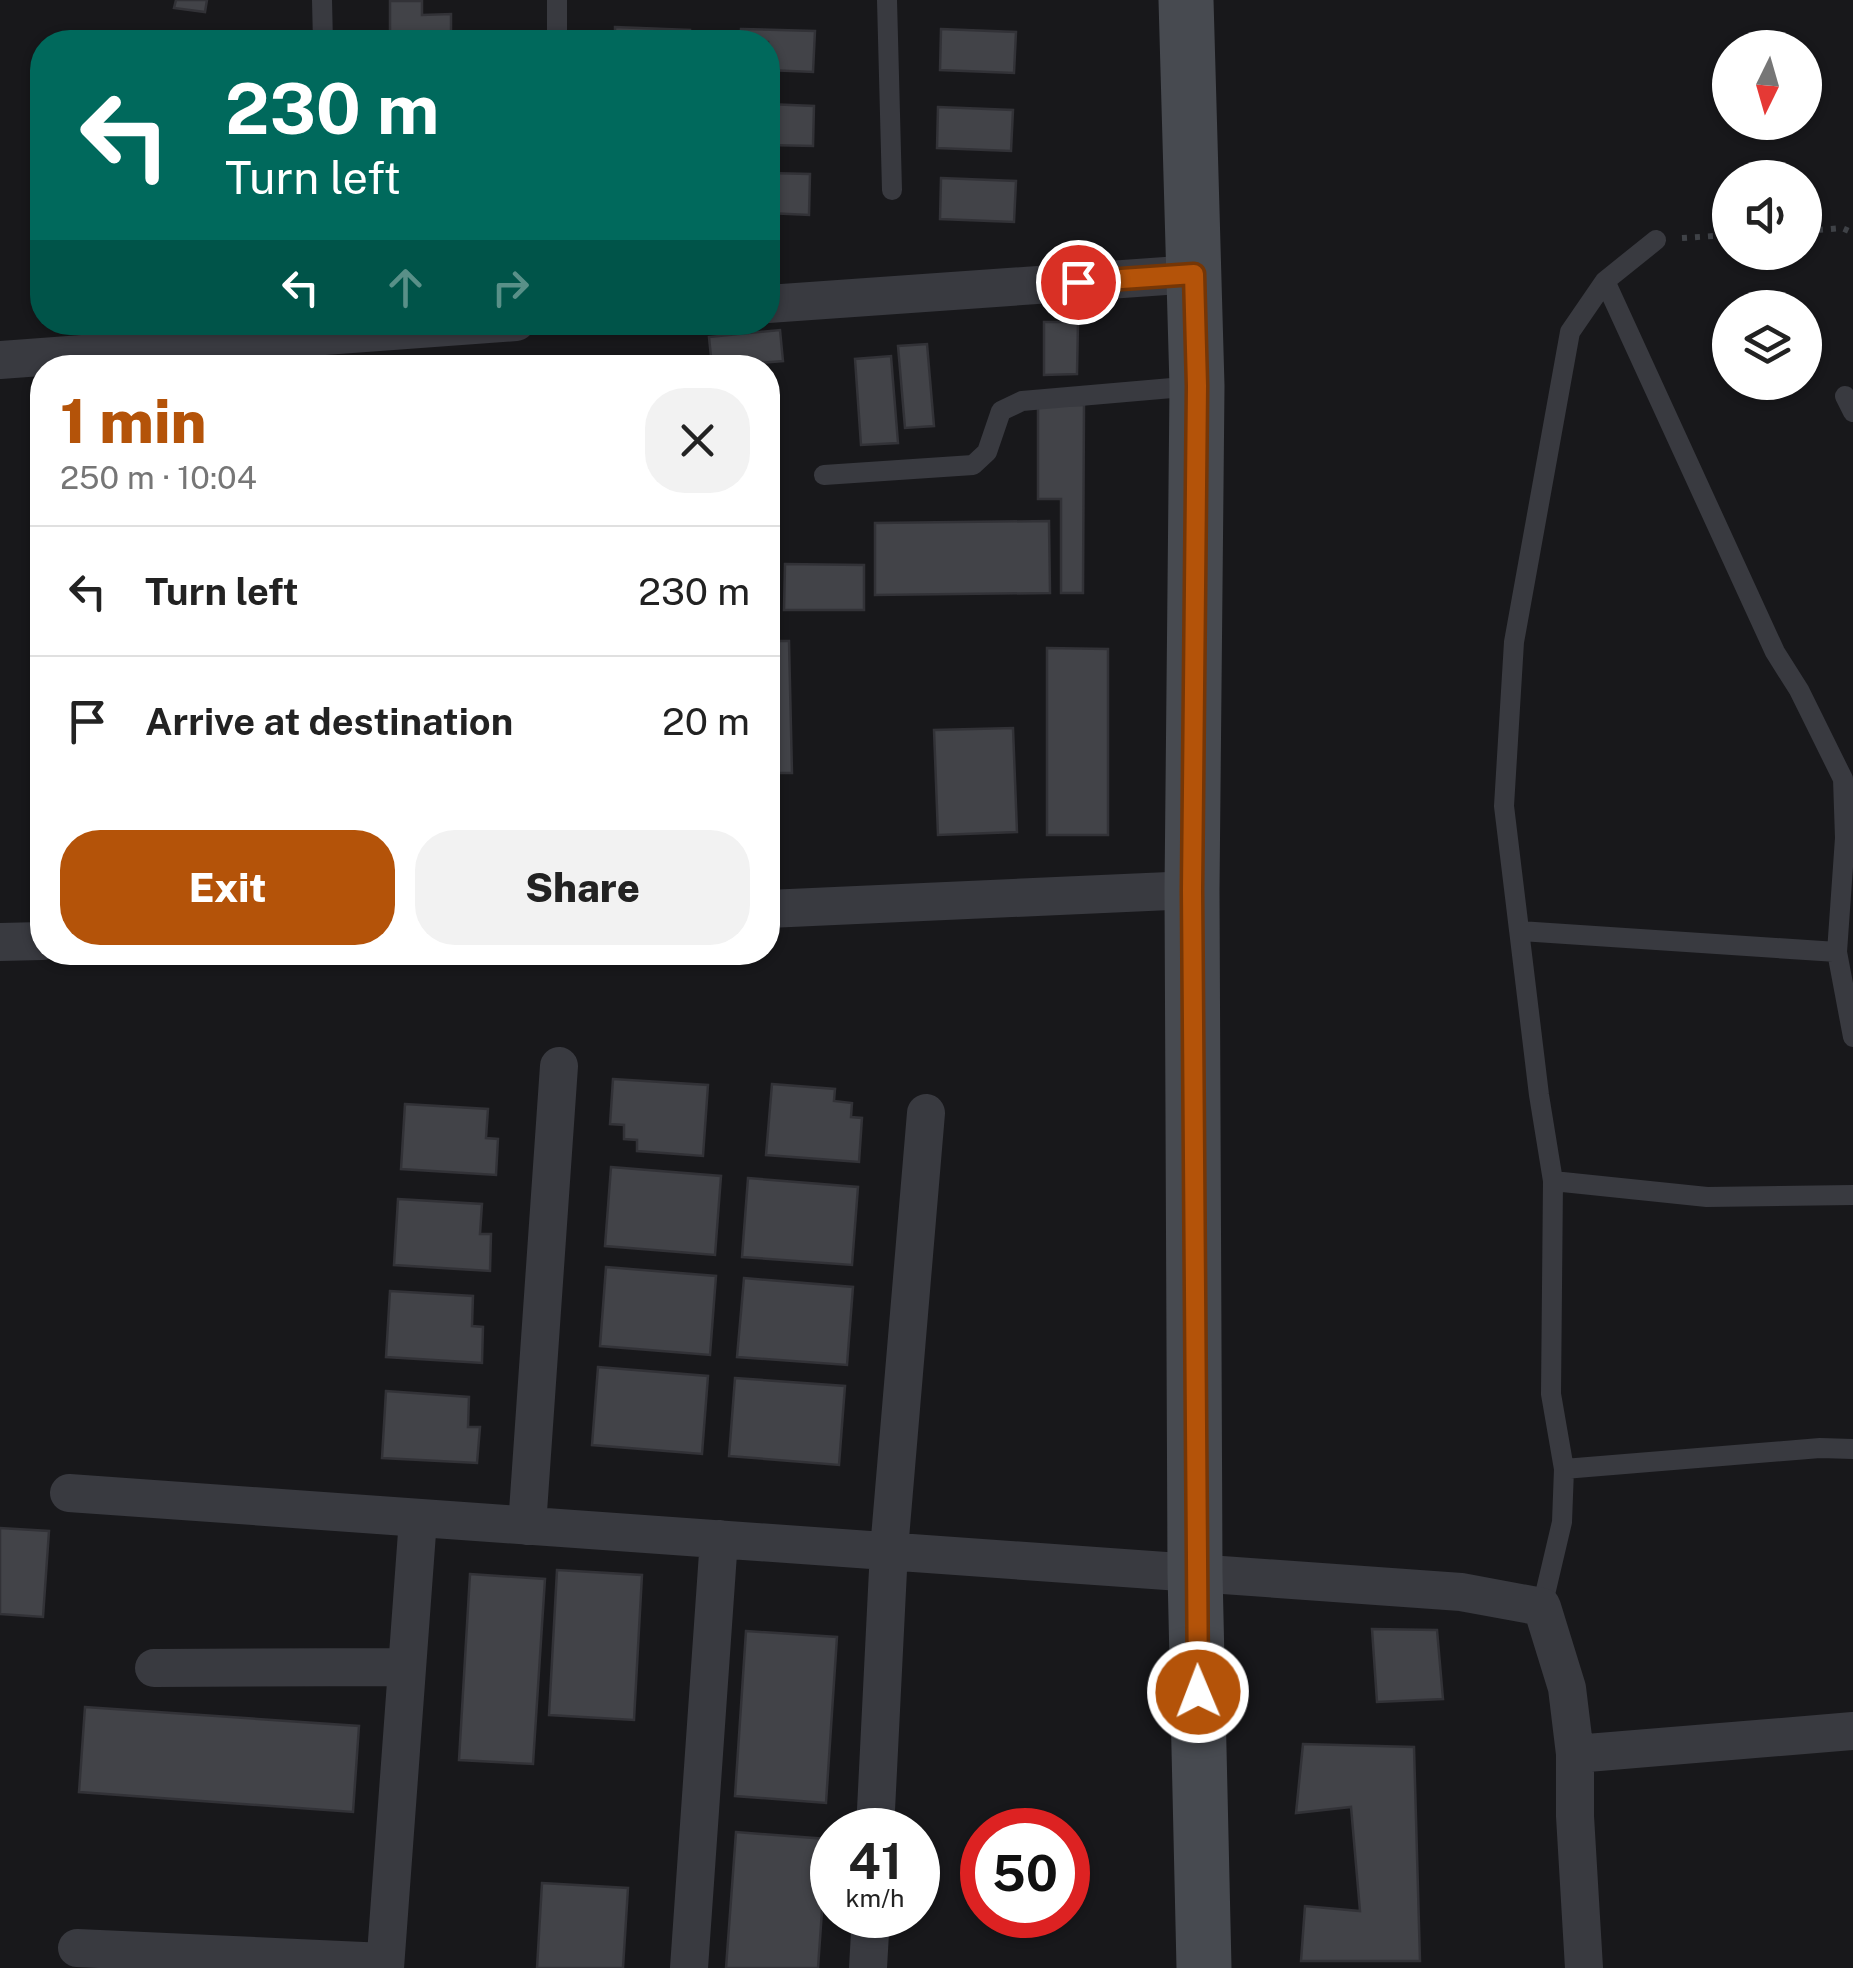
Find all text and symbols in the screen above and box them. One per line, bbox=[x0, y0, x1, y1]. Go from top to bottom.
north arrow bbox=[1712, 30, 1822, 140]
map controls bbox=[1712, 30, 1822, 400]
text: 230 m bbox=[225, 67, 439, 150]
icon: left bbox=[60, 70, 190, 200]
text: Turn left bbox=[225, 151, 401, 204]
button: sound bbox=[1712, 160, 1822, 270]
pin bbox=[1036, 240, 1121, 325]
icon: arrive bbox=[1051, 255, 1106, 310]
icon: left bbox=[273, 260, 328, 315]
icon: ahead bbox=[378, 260, 433, 315]
icon: right bbox=[483, 260, 538, 315]
button: layers bbox=[1712, 290, 1822, 400]
text: 1 min bbox=[60, 386, 207, 457]
button: close bbox=[645, 388, 750, 493]
text: 250 m · 10:04 bbox=[60, 459, 257, 496]
icon: left bbox=[60, 564, 115, 619]
text: Turn left bbox=[145, 569, 299, 614]
text: 230 m bbox=[638, 569, 750, 614]
icon: arrive bbox=[60, 694, 115, 749]
text: Arrive at destination bbox=[145, 699, 513, 744]
text: 20 m bbox=[662, 699, 750, 744]
button: Exit bbox=[60, 830, 395, 945]
button: Share bbox=[415, 830, 750, 945]
position arrow bbox=[1146, 1640, 1250, 1744]
speed limit sign: 50 bbox=[960, 1808, 1090, 1938]
text: 41 bbox=[848, 1831, 902, 1890]
text: km/h bbox=[846, 1883, 904, 1913]

